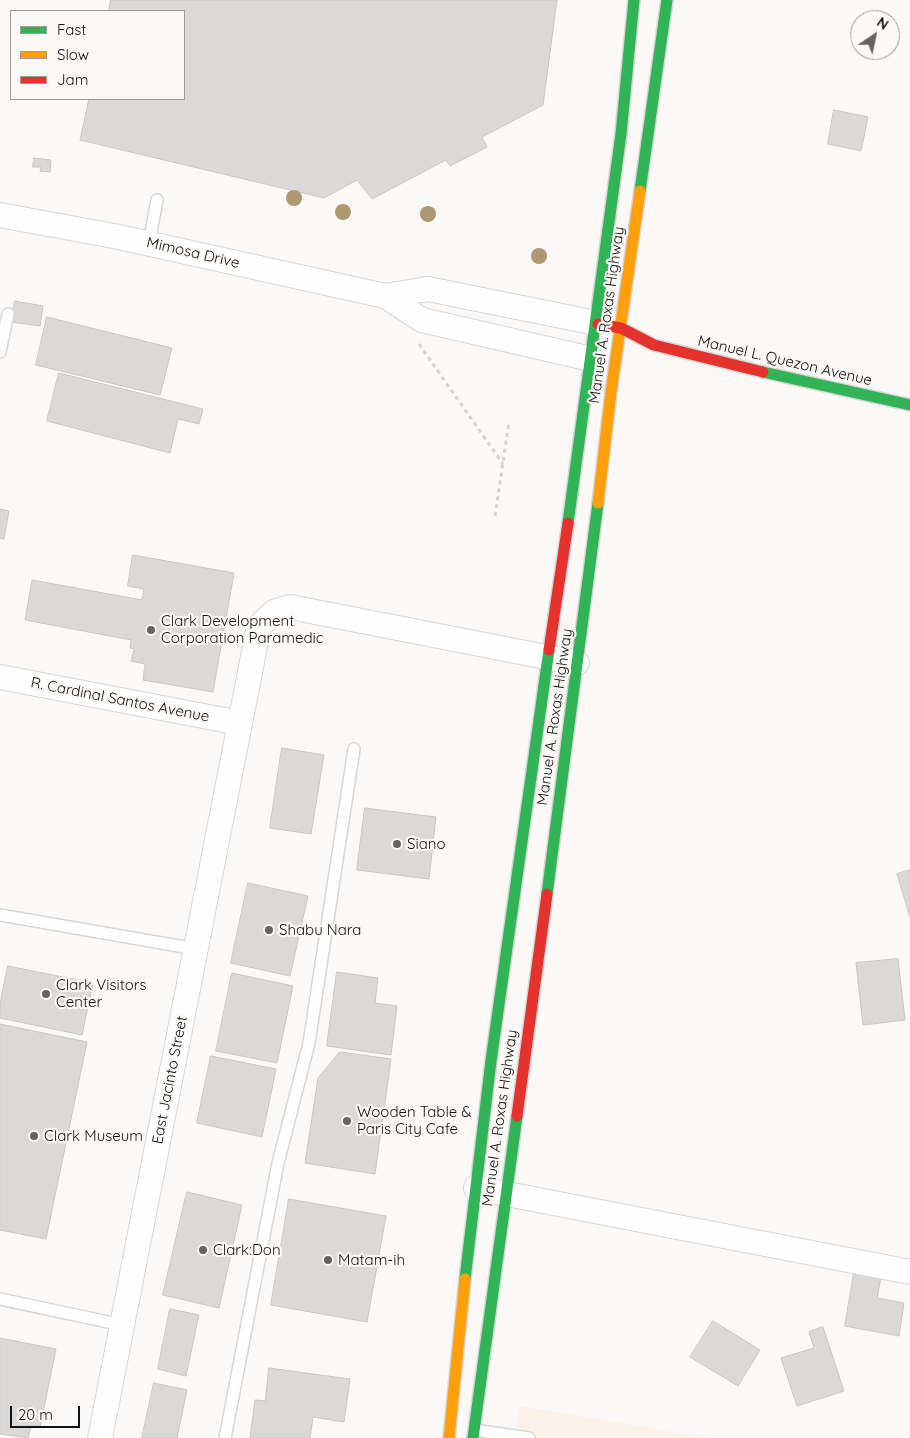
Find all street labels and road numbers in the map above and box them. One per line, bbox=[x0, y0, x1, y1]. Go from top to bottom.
street label: Manuel A. Roxas Highway bbox=[586, 225, 628, 405]
street label: Mimosa Drive bbox=[145, 234, 241, 272]
street label: Manuel L. Quezon Avenue bbox=[696, 332, 874, 390]
street label: Manuel A. Roxas Highway bbox=[534, 627, 576, 807]
street label: R. Cardinal Santos Avenue bbox=[29, 674, 211, 726]
street label: East Jacinto Street bbox=[149, 1014, 191, 1146]
street label: Manuel A. Roxas Highway bbox=[479, 1028, 521, 1208]

